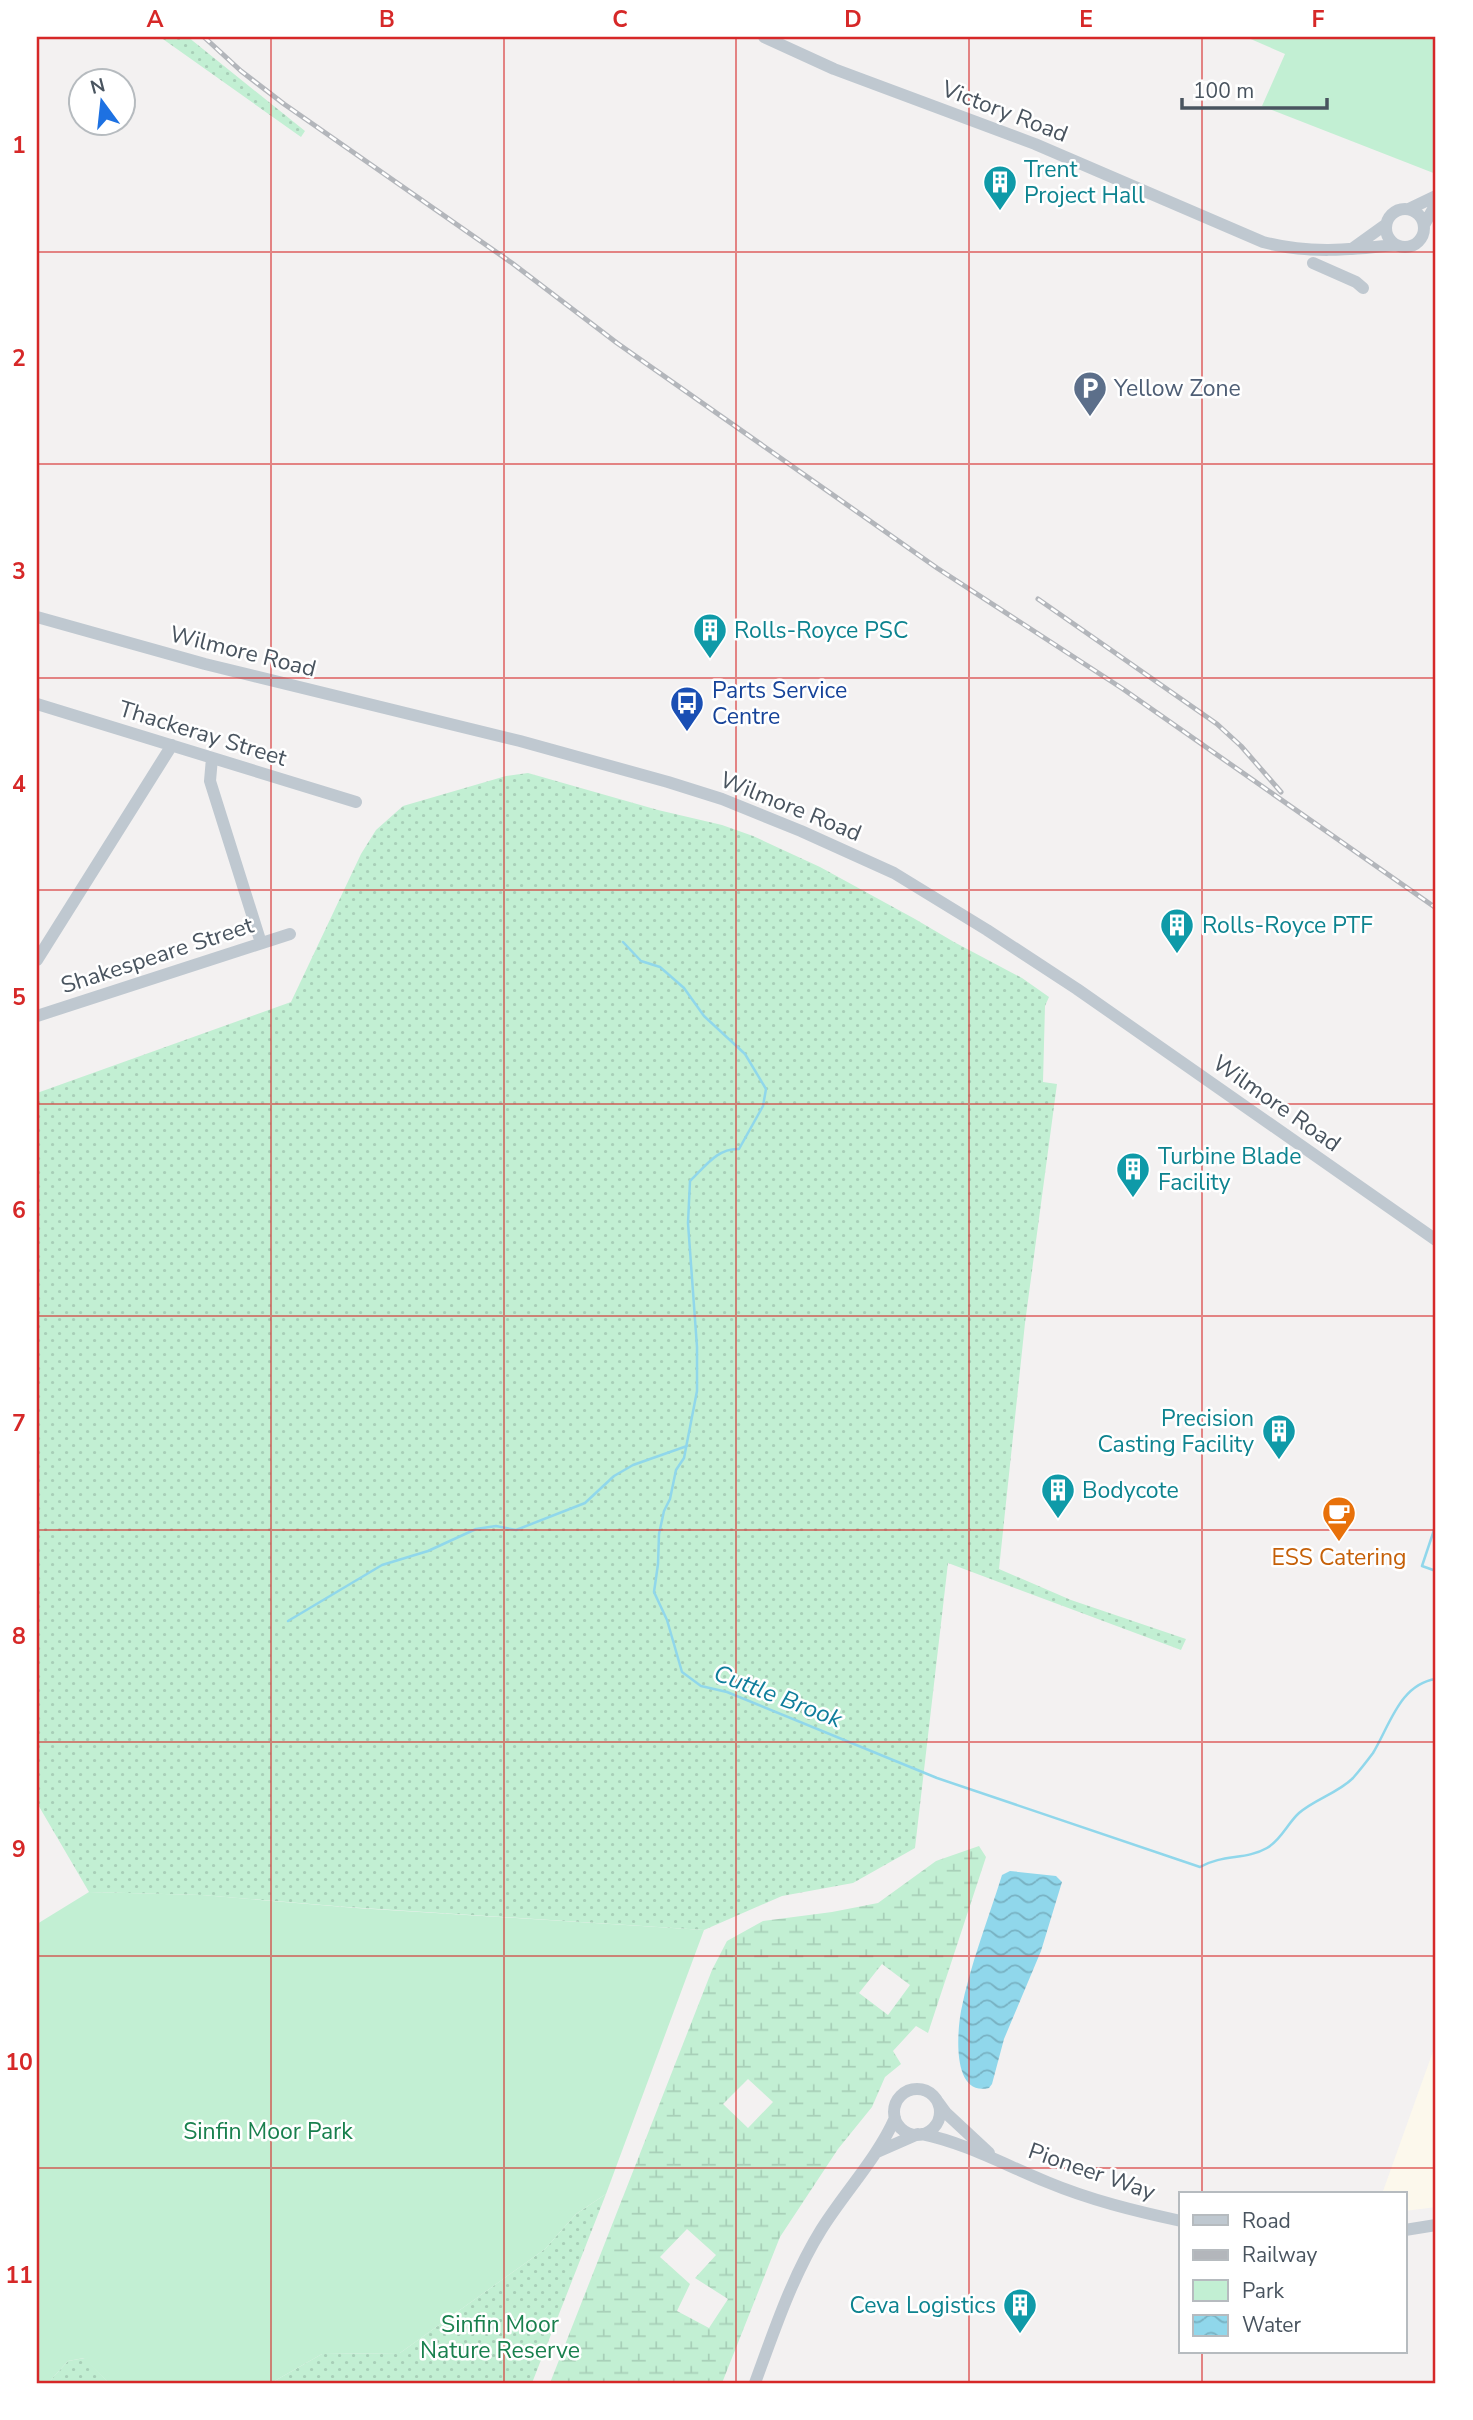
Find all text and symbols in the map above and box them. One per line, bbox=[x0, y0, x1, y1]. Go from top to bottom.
text: A bbox=[146, 4, 164, 35]
text: B bbox=[379, 4, 395, 35]
text: C bbox=[612, 4, 628, 35]
text: D bbox=[844, 4, 862, 35]
text: E bbox=[1079, 4, 1093, 35]
text: F bbox=[1312, 4, 1325, 35]
north arrow bbox=[66, 66, 136, 136]
scale bar bbox=[1182, 66, 1328, 110]
text: N bbox=[88, 72, 108, 101]
street label: Victory Road bbox=[936, 73, 1072, 150]
text: 100 m bbox=[1193, 77, 1254, 105]
text: 1 bbox=[12, 130, 26, 161]
place label: Trent Project Hall bbox=[1024, 154, 1145, 211]
building icon: Trent Project Hall bbox=[981, 163, 1019, 212]
text: 2 bbox=[12, 343, 26, 374]
parking icon: Yellow Zone bbox=[1071, 369, 1109, 418]
place label: Yellow Zone bbox=[1113, 373, 1241, 404]
text: 3 bbox=[12, 556, 26, 587]
building icon: Rolls-Royce PSC bbox=[691, 611, 729, 660]
place label: Rolls-Royce PSC bbox=[734, 615, 908, 646]
street label: Wilmore Road bbox=[167, 618, 319, 685]
place label: Parts Service Centre bbox=[712, 675, 847, 732]
bus stop icon: Parts Service Centre bbox=[668, 684, 706, 733]
street label: Thackeray Street bbox=[115, 693, 291, 774]
street label: Wilmore Road bbox=[716, 764, 866, 849]
text: 4 bbox=[12, 769, 26, 800]
building icon: Rolls-Royce PTF bbox=[1158, 906, 1196, 955]
street label: Shakespeare Street bbox=[57, 909, 258, 1001]
place label: Rolls-Royce PTF bbox=[1202, 910, 1373, 941]
text: 5 bbox=[12, 982, 26, 1013]
street label: Wilmore Road bbox=[1207, 1048, 1347, 1159]
place label: Turbine Blade Facility bbox=[1158, 1141, 1301, 1198]
building icon: Turbine Blade Facility bbox=[1114, 1150, 1152, 1199]
text: 6 bbox=[12, 1195, 26, 1226]
place label: Precision Casting Facility bbox=[1097, 1403, 1254, 1460]
text: 7 bbox=[12, 1408, 26, 1439]
building icon: Precision Casting Facility bbox=[1260, 1412, 1298, 1461]
building icon: Bodycote bbox=[1039, 1471, 1077, 1520]
place label: Bodycote bbox=[1082, 1475, 1179, 1506]
cafe icon: ESS Catering bbox=[1320, 1494, 1358, 1543]
place label: ESS Catering bbox=[1272, 1542, 1406, 1573]
text: 8 bbox=[12, 1621, 26, 1652]
water label: Cuttle Brook bbox=[709, 1657, 848, 1736]
text: 9 bbox=[12, 1834, 26, 1865]
text: 10 bbox=[5, 2047, 33, 2078]
park label: Sinfin Moor Park bbox=[183, 2116, 353, 2147]
street label: Pioneer Way bbox=[1024, 2135, 1160, 2208]
legend bbox=[1179, 2192, 1406, 2354]
text: Road bbox=[1242, 2207, 1291, 2235]
text: Railway bbox=[1242, 2241, 1317, 2269]
text: 11 bbox=[5, 2260, 33, 2291]
text: Park bbox=[1242, 2277, 1284, 2305]
building icon: Ceva Logistics bbox=[1001, 2286, 1039, 2335]
place label: Ceva Logistics bbox=[849, 2290, 996, 2321]
park label: Sinfin Moor Nature Reserve bbox=[420, 2309, 580, 2366]
text: Water bbox=[1242, 2311, 1301, 2339]

